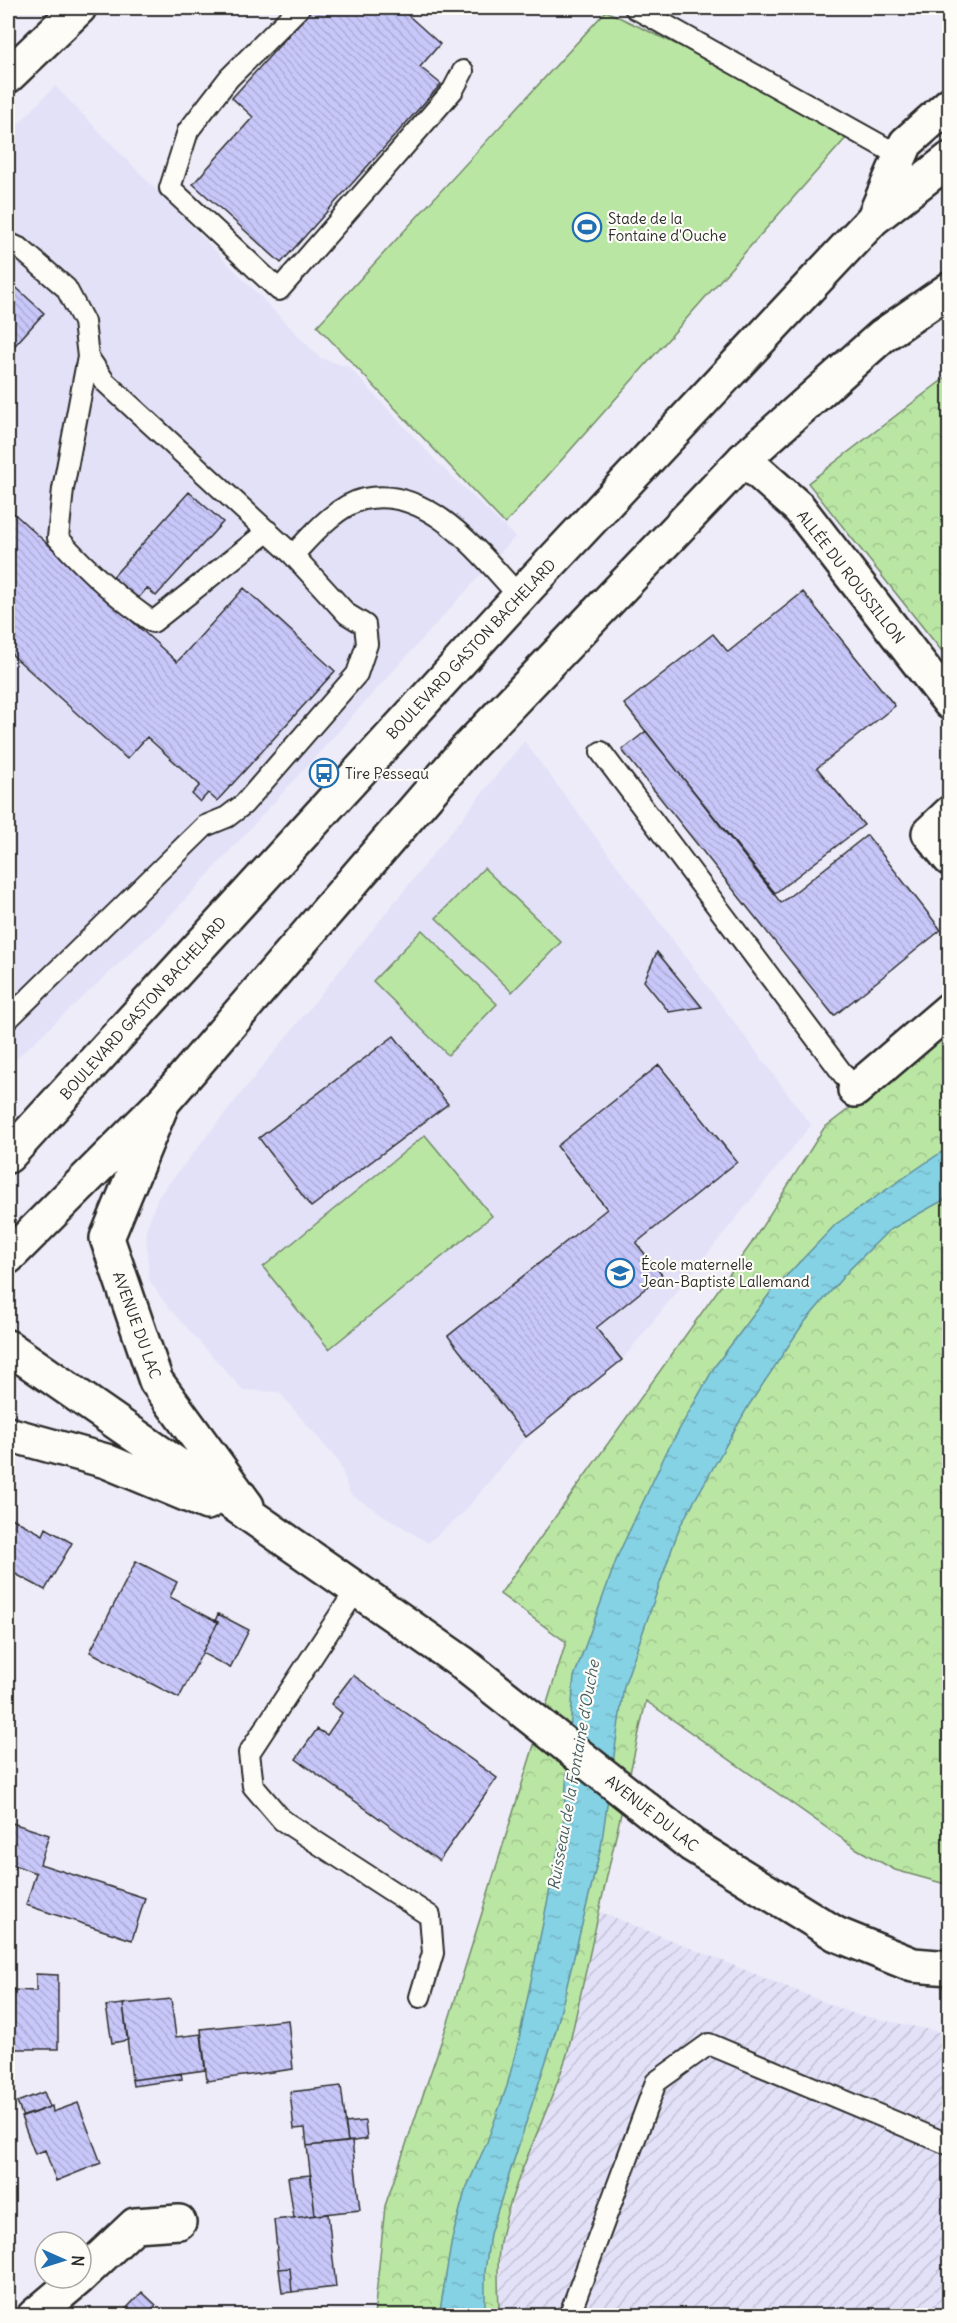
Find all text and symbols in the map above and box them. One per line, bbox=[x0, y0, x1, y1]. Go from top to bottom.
place label: Stade de la Fontaine d'Ouche bbox=[608, 209, 726, 245]
sports icon: Stade de la Fontaine d'Ouche bbox=[571, 211, 603, 243]
street label: ALLÉE DU ROUSSILLON bbox=[793, 507, 909, 647]
street label: BOULEVARD GASTON BACHELARD bbox=[382, 555, 560, 743]
bus stop icon: Tire Pesseau bbox=[308, 757, 340, 789]
place label: Tire Pesseau bbox=[345, 764, 429, 783]
street label: BOULEVARD GASTON BACHELARD bbox=[56, 913, 230, 1103]
place label: École maternelle Jean-Baptiste Lallemand bbox=[641, 1255, 810, 1291]
school or university icon: École maternelle Jean-Baptiste Lallemand bbox=[604, 1257, 636, 1289]
street label: AVENUE DU LAC bbox=[109, 1269, 165, 1381]
water label: Ruisseau de la Fontaine d'Ouche bbox=[543, 1657, 603, 1891]
street label: AVENUE DU LAC bbox=[602, 1771, 702, 1855]
north arrow bbox=[33, 2230, 93, 2290]
text: N bbox=[68, 2255, 88, 2267]

